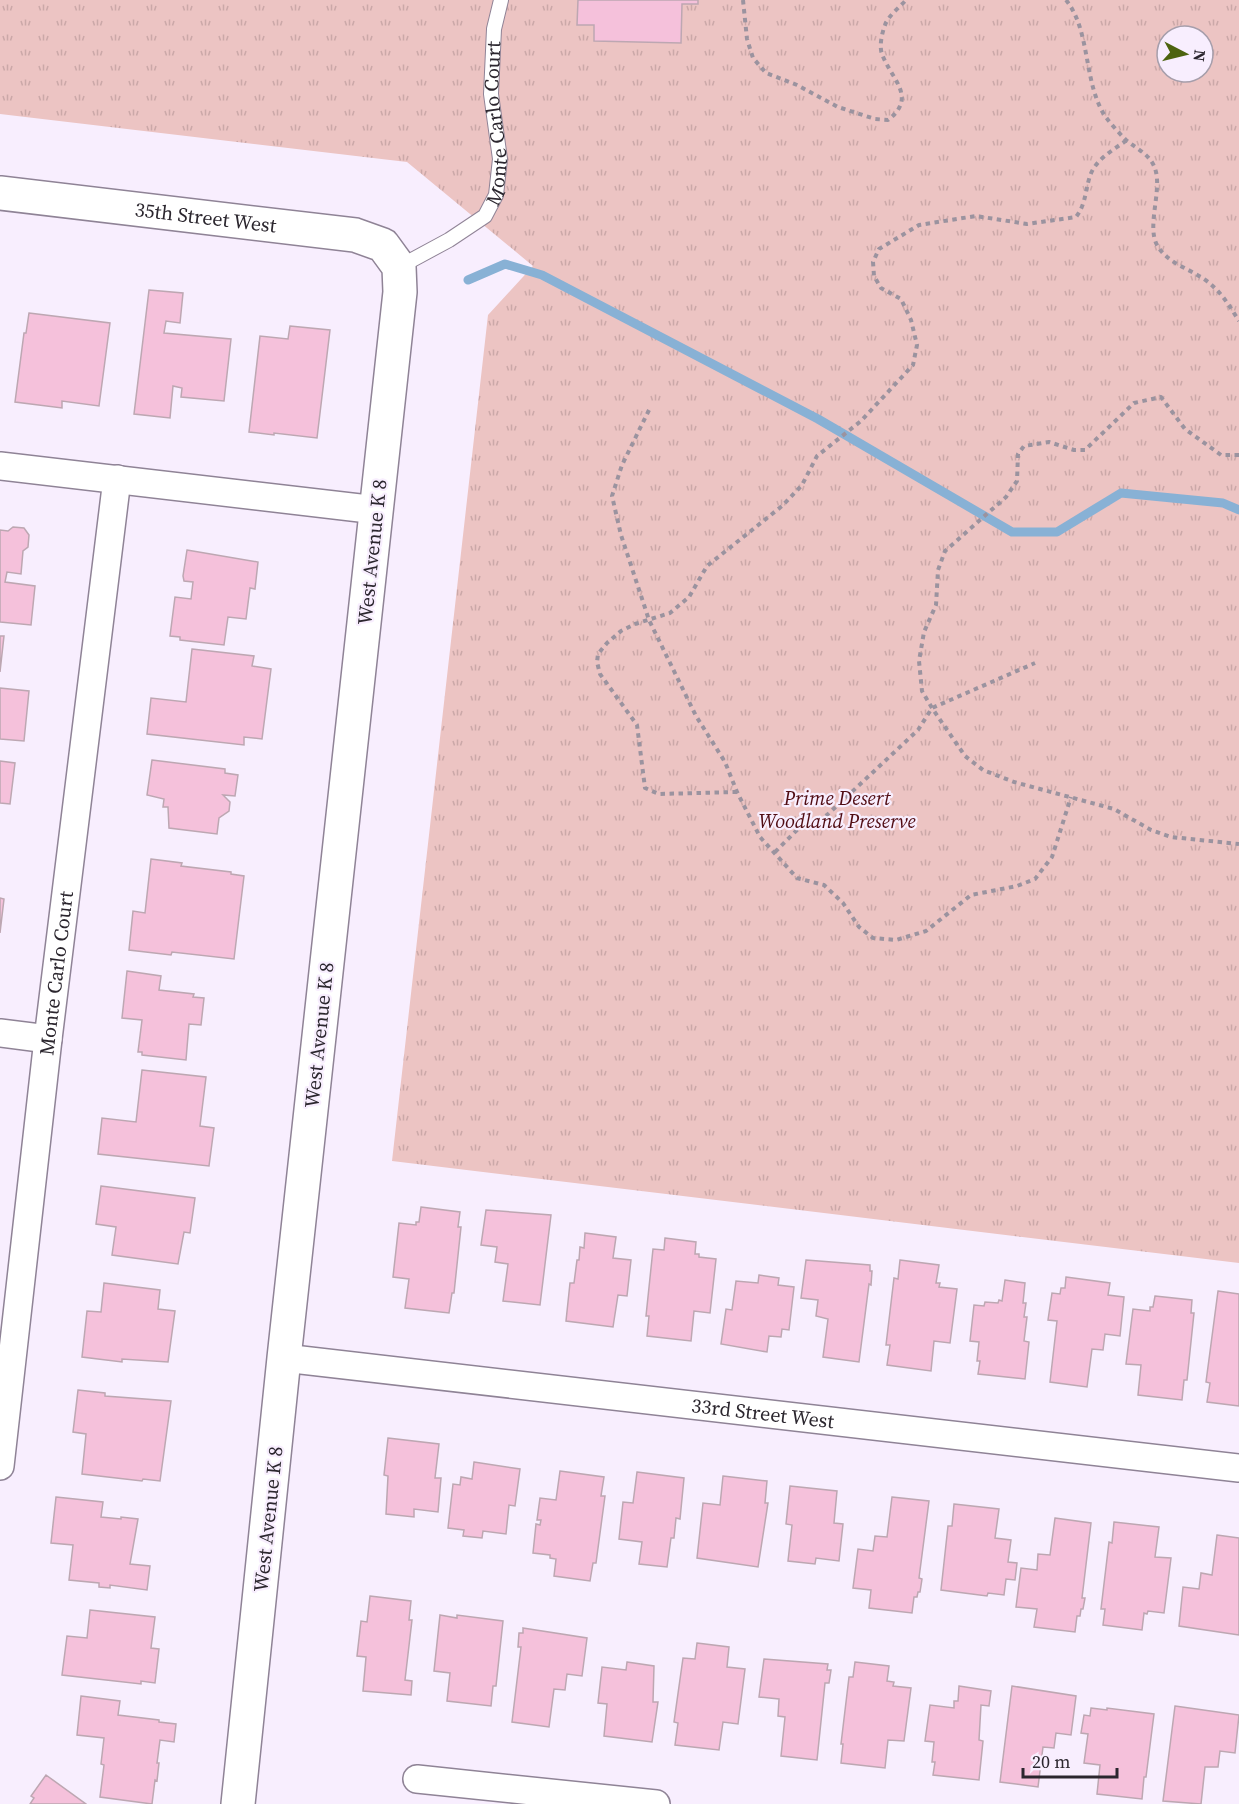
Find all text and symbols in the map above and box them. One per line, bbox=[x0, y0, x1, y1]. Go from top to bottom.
north arrow bbox=[1155, 24, 1215, 84]
street label: Monte Carlo Court bbox=[477, 40, 514, 211]
text: N bbox=[1188, 49, 1212, 63]
street label: 35th Street West bbox=[133, 195, 278, 240]
street label: West Avenue K 8 bbox=[350, 478, 394, 626]
park label: Prime Desert Woodland Preserve bbox=[758, 784, 916, 835]
street label: Monte Carlo Court bbox=[32, 889, 80, 1057]
street label: West Avenue K 8 bbox=[297, 961, 341, 1109]
street label: 33rd Street West bbox=[690, 1391, 836, 1435]
street label: West Avenue K 8 bbox=[246, 1445, 290, 1593]
scale bar bbox=[1023, 1741, 1118, 1779]
text: 20 m bbox=[1032, 1749, 1070, 1774]

